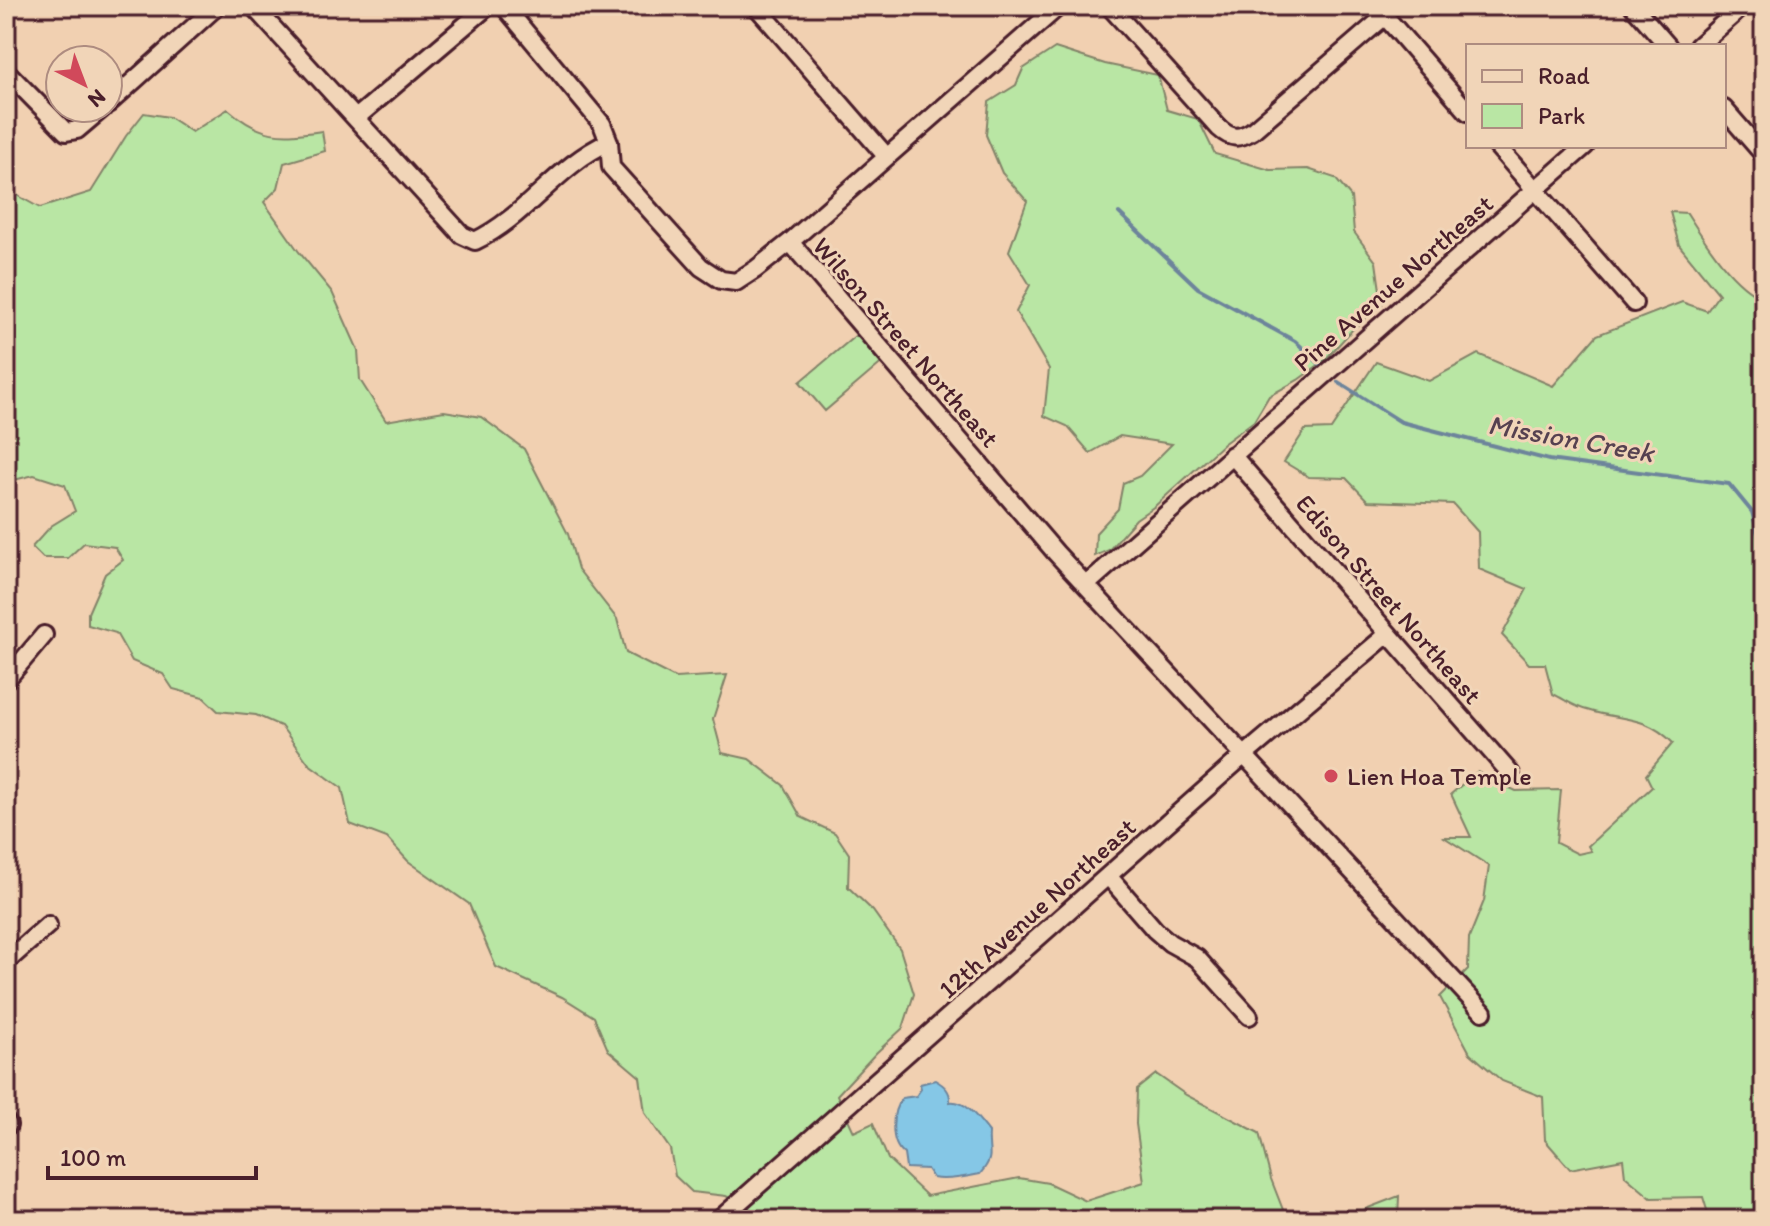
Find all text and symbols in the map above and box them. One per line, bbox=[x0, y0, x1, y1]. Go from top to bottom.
north arrow bbox=[44, 44, 124, 124]
legend bbox=[1466, 44, 1726, 148]
text: Road bbox=[1538, 61, 1590, 90]
text: N bbox=[82, 83, 112, 113]
text: Park bbox=[1538, 101, 1585, 130]
street label: Pine Avenue Northeast bbox=[1287, 187, 1500, 378]
street label: Wilson Street Northeast bbox=[806, 230, 1006, 454]
water label: Mission Creek bbox=[1486, 407, 1658, 470]
street label: Edison Street Northeast bbox=[1289, 488, 1489, 711]
place label: Lien Hoa Temple bbox=[1347, 760, 1532, 792]
marker: Lien Hoa Temple bbox=[1322, 767, 1340, 785]
street label: 12th Avenue Northeast bbox=[932, 811, 1142, 1005]
scale bar bbox=[48, 1130, 256, 1180]
text: 100 m bbox=[60, 1143, 126, 1172]

